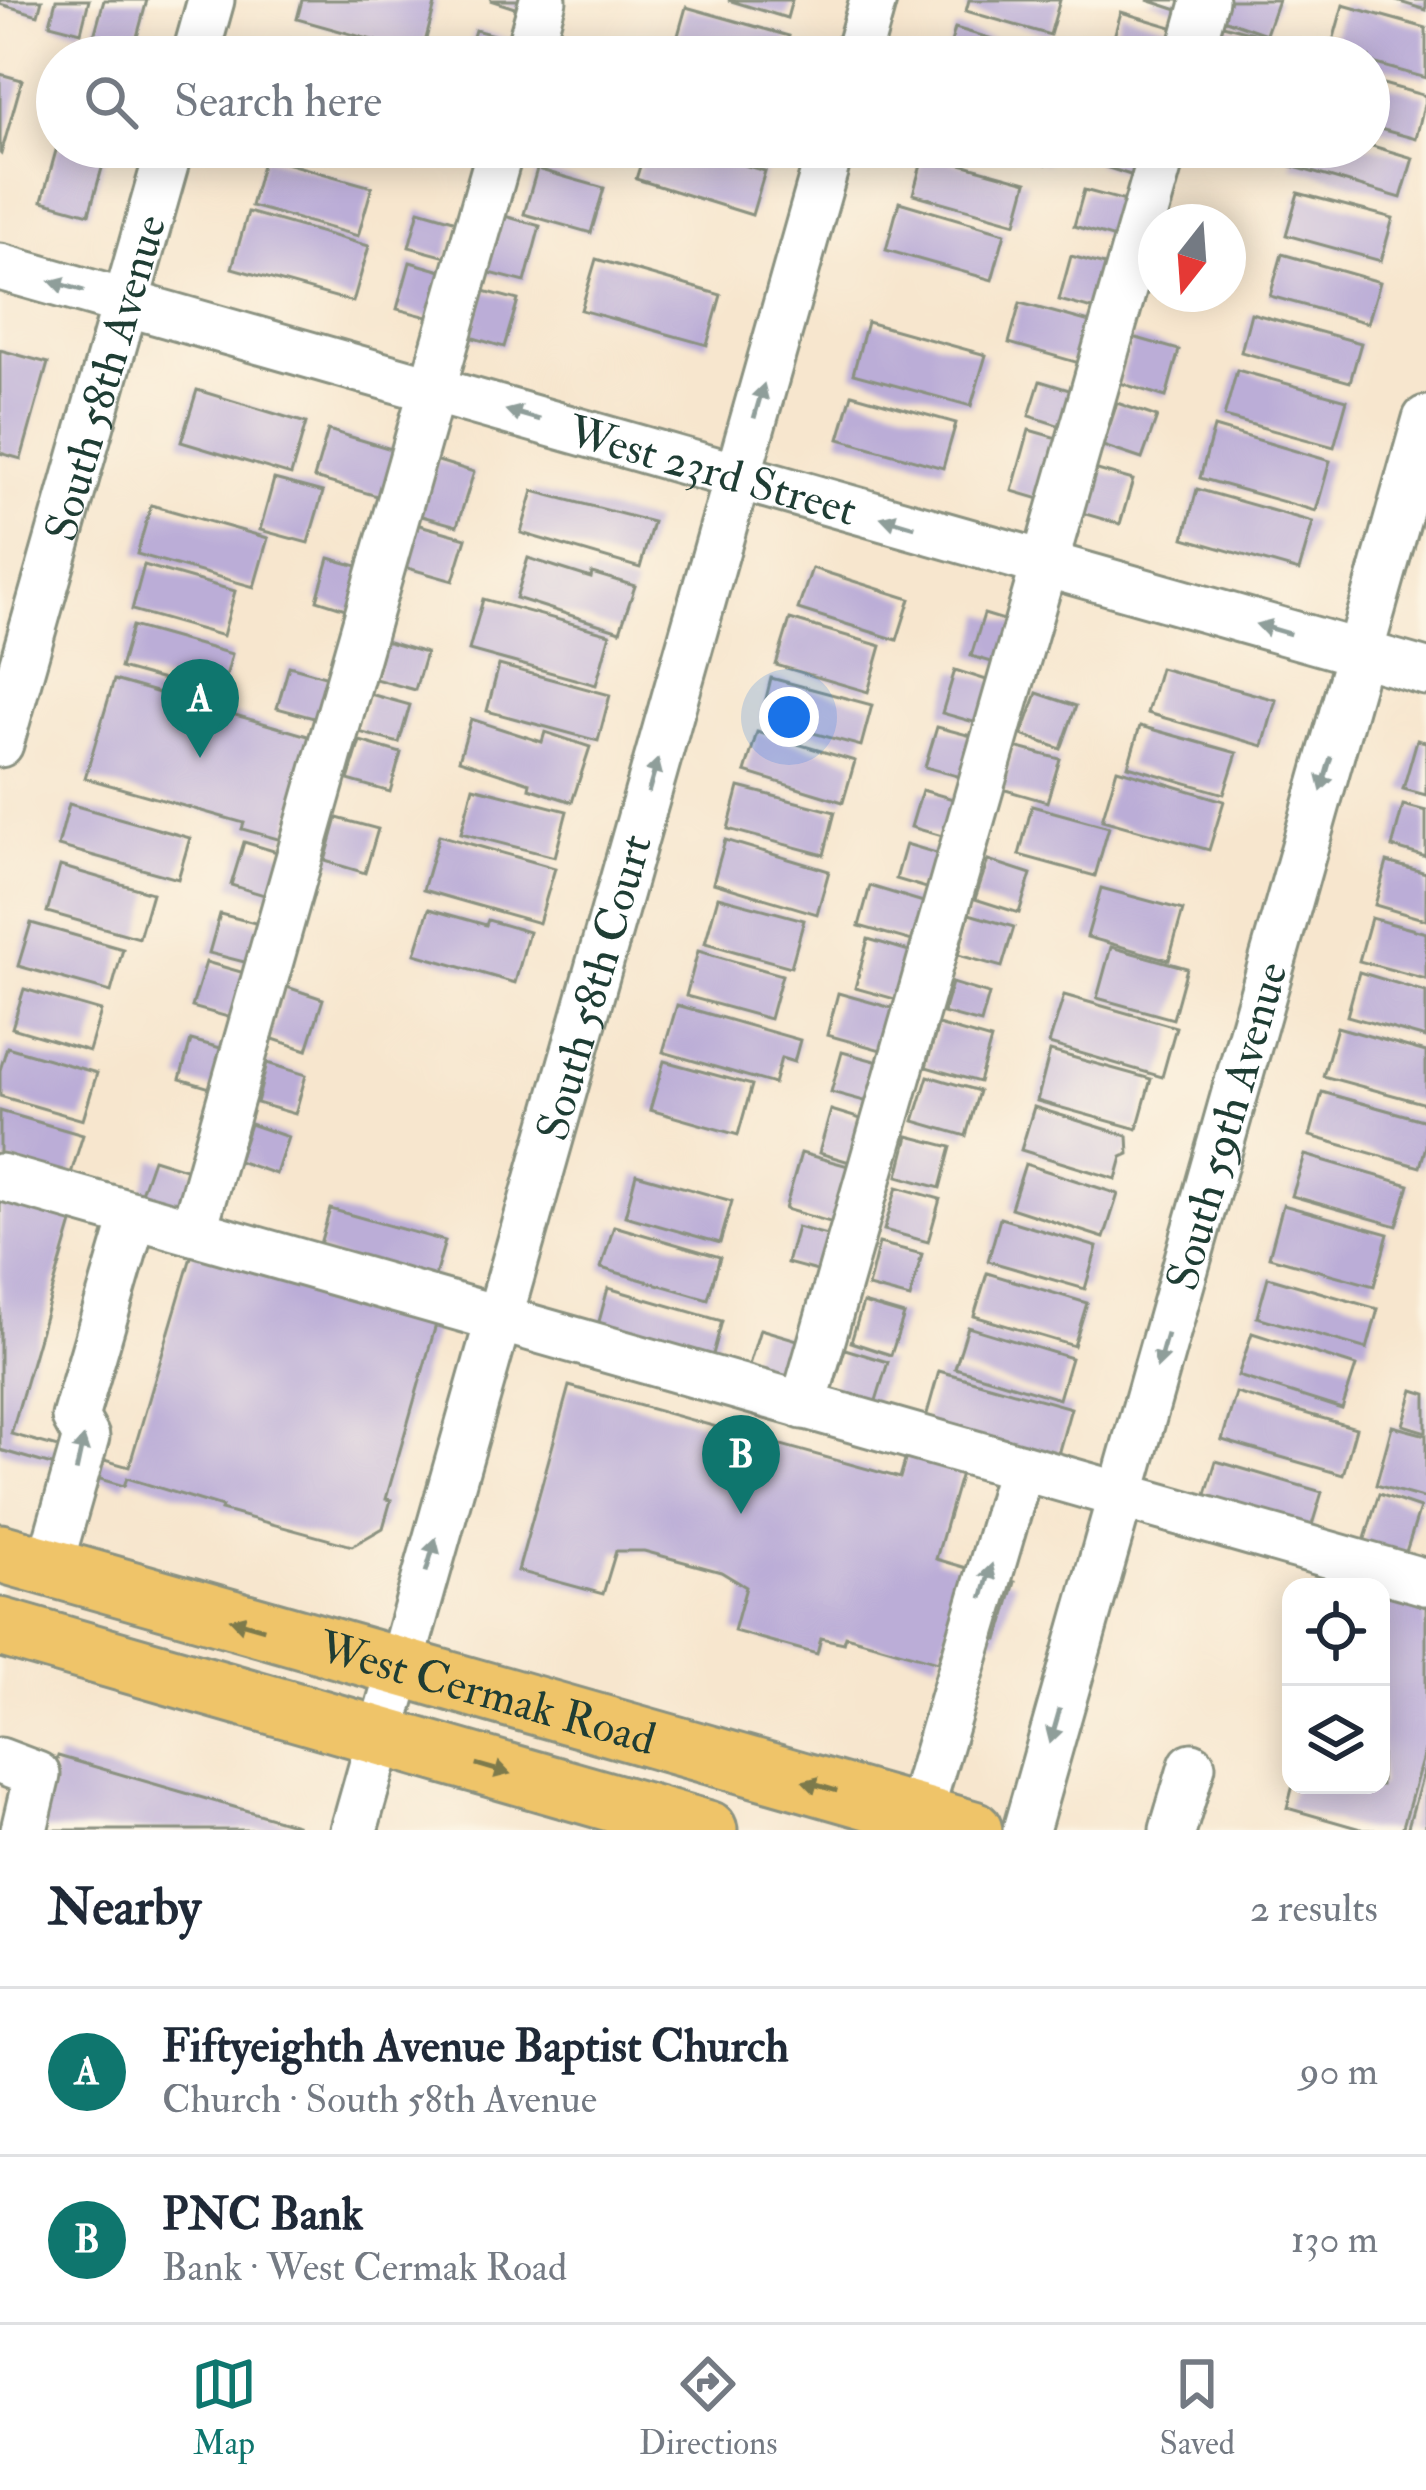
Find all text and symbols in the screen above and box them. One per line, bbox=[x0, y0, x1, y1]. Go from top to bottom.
search box bbox=[36, 36, 1390, 168]
icon: search bbox=[78, 69, 144, 135]
text: Search here bbox=[174, 74, 382, 130]
north arrow bbox=[1138, 204, 1246, 312]
street label: South 58th Avenue bbox=[33, 209, 179, 548]
one-way arrow bbox=[48, 275, 85, 294]
one-way arrow bbox=[751, 382, 769, 419]
street label: West 23rd Street bbox=[561, 404, 863, 539]
one-way arrow bbox=[504, 405, 541, 424]
one-way arrow bbox=[879, 512, 916, 530]
one-way arrow bbox=[1254, 619, 1291, 638]
pin: A bbox=[161, 659, 239, 758]
your location bbox=[759, 687, 819, 747]
one-way arrow bbox=[1315, 756, 1334, 793]
one-way arrow bbox=[645, 757, 663, 794]
street label: South 58th Court bbox=[525, 828, 665, 1147]
street label: South 59th Avenue bbox=[1154, 956, 1301, 1297]
one-way arrow bbox=[1151, 1333, 1170, 1370]
pin: B bbox=[702, 1415, 780, 1514]
one-way arrow bbox=[71, 1435, 90, 1472]
one-way arrow bbox=[423, 1537, 442, 1574]
one-way arrow bbox=[979, 1562, 998, 1599]
map controls bbox=[1282, 1578, 1390, 1794]
button: locate bbox=[1282, 1578, 1390, 1686]
one-way arrow bbox=[228, 1614, 265, 1632]
street label: West Cermak Road bbox=[311, 1619, 662, 1768]
button: layers bbox=[1282, 1686, 1390, 1794]
one-way arrow bbox=[1045, 1708, 1063, 1745]
one-way arrow bbox=[475, 1761, 511, 1779]
one-way arrow bbox=[801, 1776, 838, 1795]
text: Nearby bbox=[48, 1876, 201, 1940]
text: 2 results bbox=[1250, 1884, 1378, 1933]
text: Fiftyeighth Avenue Baptist Church bbox=[162, 2019, 789, 2075]
text: A bbox=[75, 2047, 99, 2096]
text: 90 m bbox=[1300, 2047, 1378, 2096]
text: Church · South 58th Avenue bbox=[162, 2075, 597, 2124]
text: PNC Bank bbox=[162, 2187, 363, 2243]
text: B bbox=[74, 2215, 100, 2264]
text: 130 m bbox=[1291, 2215, 1378, 2264]
text: Bank · West Cermak Road bbox=[162, 2243, 567, 2292]
tab: Map bbox=[191, 2351, 257, 2464]
tab: Directions bbox=[639, 2351, 778, 2464]
tab: Saved bbox=[1160, 2351, 1235, 2464]

